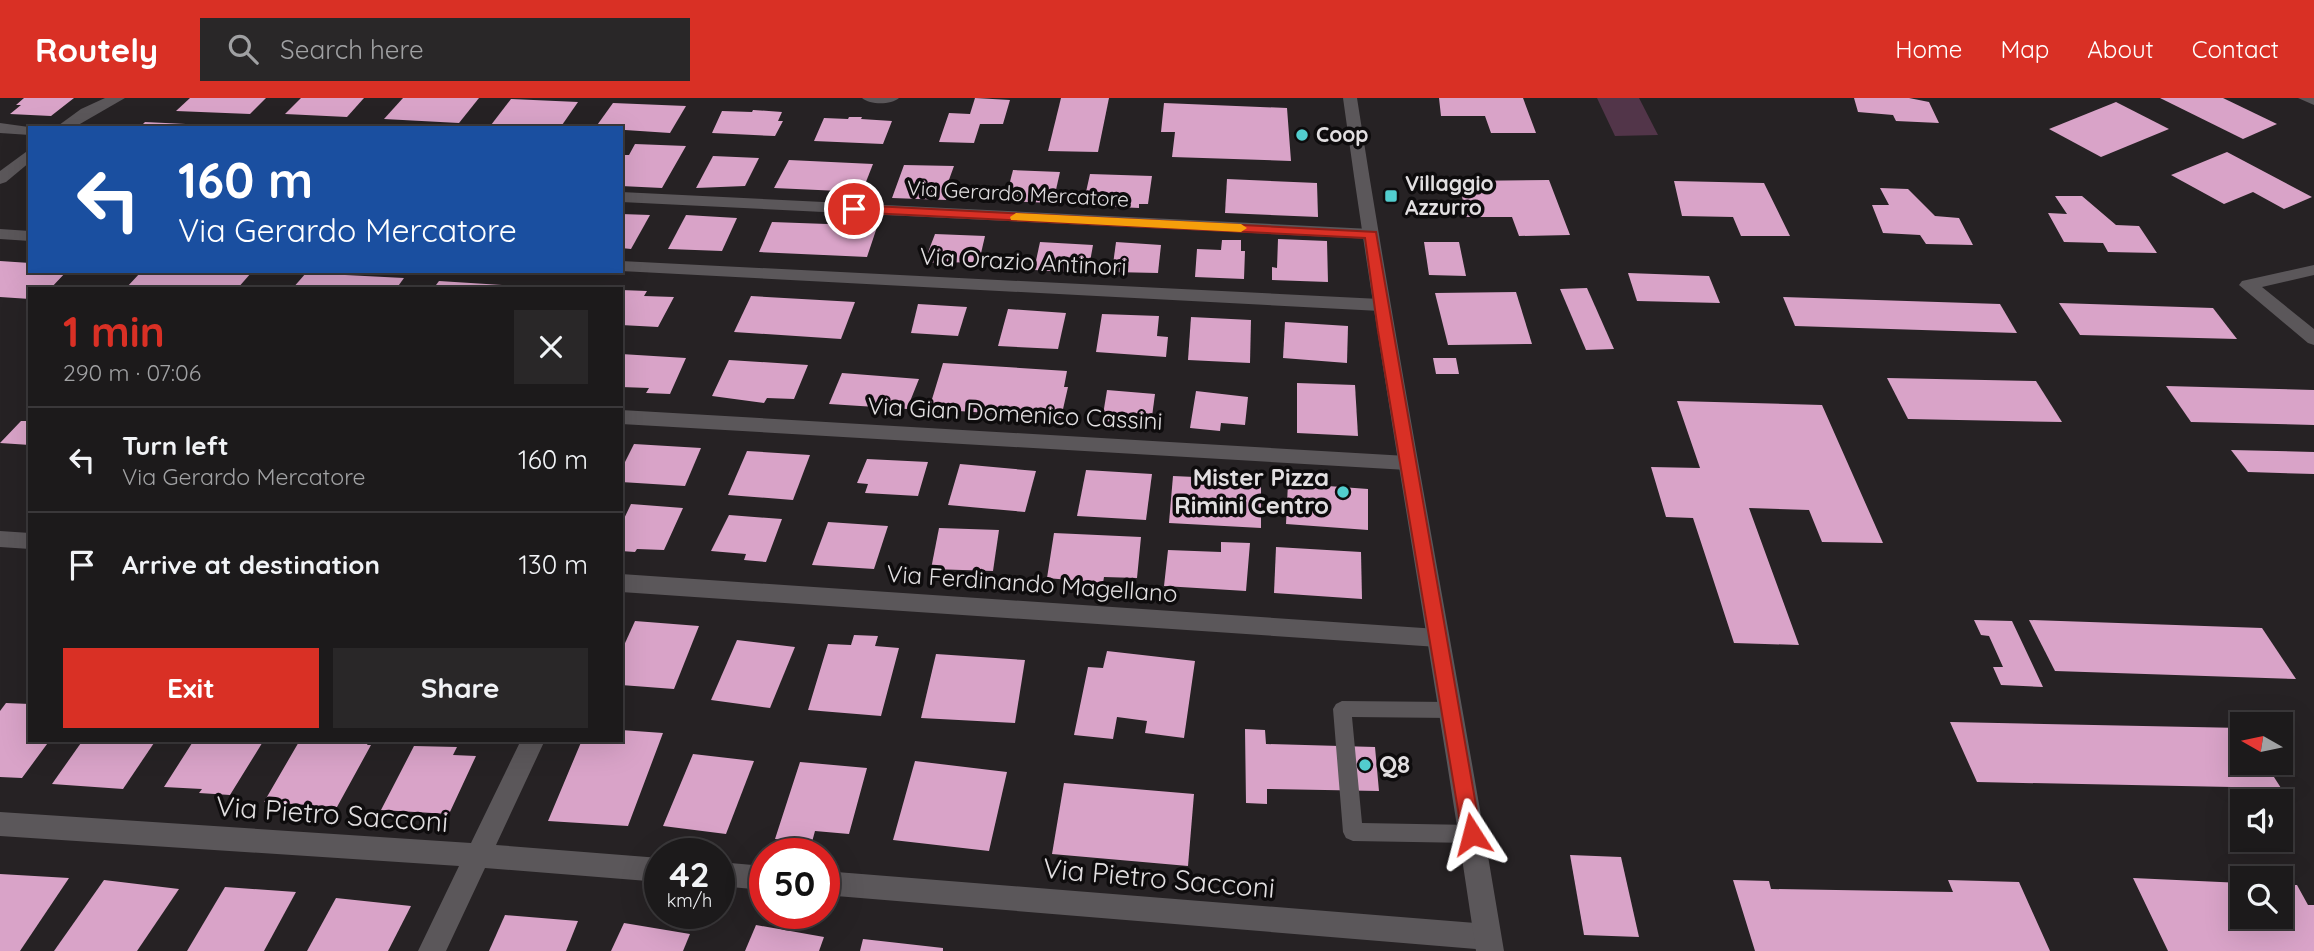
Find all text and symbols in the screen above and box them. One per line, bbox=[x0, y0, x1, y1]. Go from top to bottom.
search box bbox=[200, 18, 690, 81]
text: Routely bbox=[35, 29, 158, 70]
icon: search bbox=[224, 30, 262, 68]
text: Search here bbox=[280, 33, 424, 66]
text: Home bbox=[1895, 34, 1962, 64]
text: Map bbox=[2000, 34, 2049, 64]
text: About bbox=[2087, 34, 2154, 64]
text: Contact bbox=[2192, 34, 2279, 64]
place label: Coop bbox=[1316, 121, 1369, 147]
marker: Coop bbox=[1294, 127, 1310, 143]
text: 160 m bbox=[178, 149, 313, 210]
icon: left bbox=[63, 154, 154, 245]
place label: Villaggio Azzurro bbox=[1405, 170, 1494, 220]
street label: Via Gerardo Mercatore bbox=[906, 174, 1130, 212]
pin bbox=[824, 179, 884, 239]
marker: Villaggio Azzurro bbox=[1383, 188, 1399, 204]
icon: arrive bbox=[835, 190, 873, 228]
text: Via Gerardo Mercatore bbox=[178, 210, 517, 250]
street label: Via Orazio Antinori bbox=[919, 241, 1127, 281]
text: 1 min bbox=[63, 305, 165, 358]
button: close bbox=[514, 310, 588, 384]
text: 290 m · 07:06 bbox=[63, 358, 201, 387]
street label: Via Gian Domenico Cassini bbox=[867, 390, 1164, 436]
text: Turn left bbox=[122, 429, 229, 462]
icon: left bbox=[63, 441, 101, 479]
text: 160 m bbox=[518, 443, 588, 476]
text: Via Gerardo Mercatore bbox=[122, 462, 366, 491]
place label: Mister Pizza Rimini Centro bbox=[1174, 462, 1329, 520]
marker: Mister Pizza Rimini Centro bbox=[1335, 484, 1351, 500]
icon: arrive bbox=[63, 546, 101, 584]
text: Arrive at destination bbox=[122, 548, 380, 581]
text: 130 m bbox=[518, 548, 588, 581]
street label: Via Ferdinando Magellano bbox=[886, 558, 1179, 608]
button: Exit bbox=[63, 648, 319, 728]
button: Share bbox=[333, 648, 588, 728]
north arrow bbox=[2230, 712, 2292, 775]
map controls bbox=[2230, 712, 2293, 929]
place label: Q8 bbox=[1379, 749, 1410, 779]
marker: Q8 bbox=[1357, 757, 1373, 773]
street label: Via Pietro Sacconi bbox=[215, 788, 449, 839]
button: sound bbox=[2230, 789, 2293, 852]
position arrow bbox=[1435, 797, 1509, 871]
speed limit sign: 50 bbox=[749, 838, 840, 929]
street label: Via Pietro Sacconi bbox=[1042, 850, 1277, 905]
text: 42 bbox=[669, 852, 710, 896]
button: search bbox=[2230, 866, 2293, 929]
text: km/h bbox=[667, 889, 712, 912]

